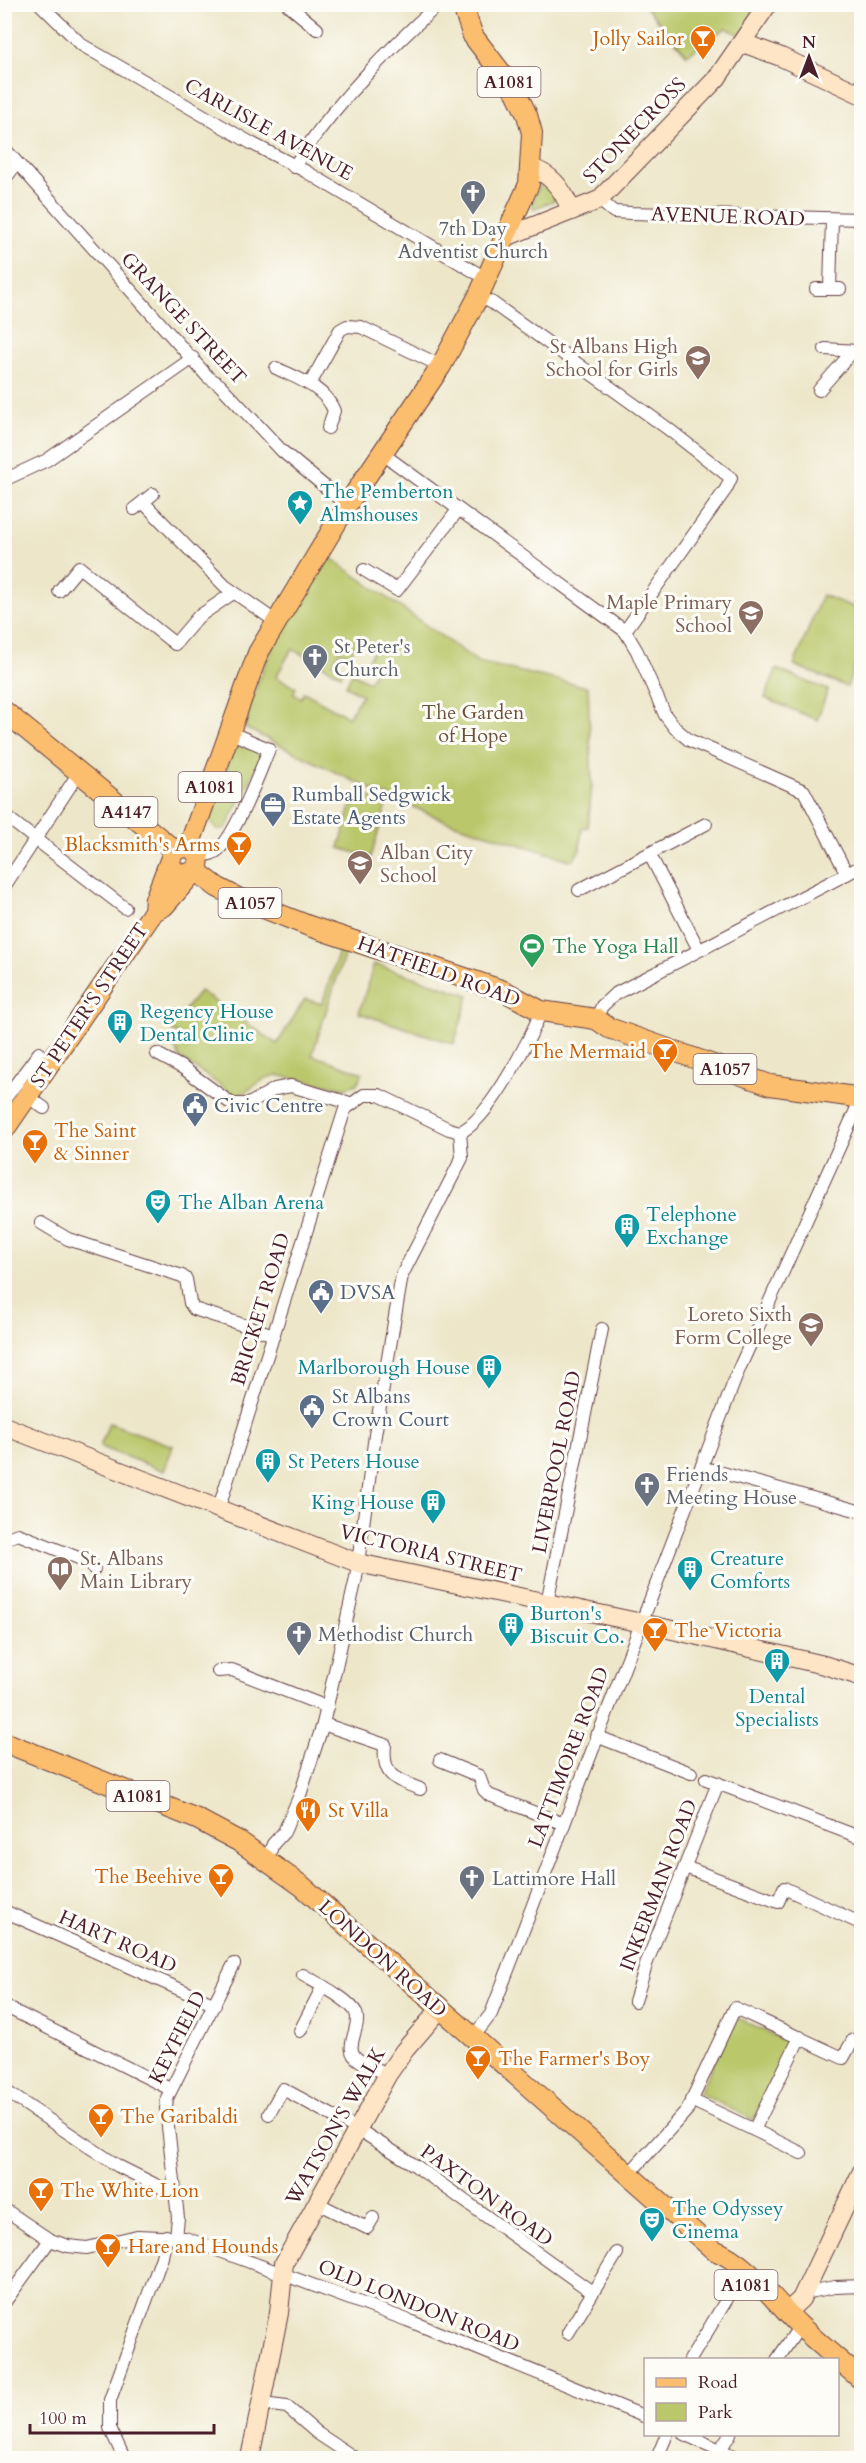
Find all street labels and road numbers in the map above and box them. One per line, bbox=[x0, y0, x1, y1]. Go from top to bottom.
road number: A1081 bbox=[478, 67, 540, 97]
street label: STONECROSS bbox=[577, 71, 692, 189]
street label: CARLISLE AVENUE bbox=[179, 72, 358, 187]
street label: AVENUE ROAD bbox=[651, 200, 805, 233]
street label: GRANGE STREET bbox=[115, 246, 253, 391]
road number: A1081 bbox=[178, 772, 242, 802]
road number: A4147 bbox=[94, 797, 158, 827]
road number: A1057 bbox=[218, 888, 282, 918]
street label: ST PETER'S STREET bbox=[24, 917, 155, 1093]
street label: HATFIELD ROAD bbox=[354, 929, 524, 1013]
road number: A1057 bbox=[694, 1054, 756, 1084]
street label: BRICKET ROAD bbox=[224, 1229, 297, 1389]
street label: LIVERPOOL ROAD bbox=[526, 1369, 587, 1556]
street label: VICTORIA STREET bbox=[337, 1518, 525, 1589]
street label: LATTIMORE ROAD bbox=[521, 1663, 615, 1852]
road number: A1081 bbox=[106, 1781, 170, 1811]
street label: INKERMAN ROAD bbox=[613, 1795, 704, 1975]
street label: LONDON ROAD bbox=[313, 1893, 453, 2023]
street label: HART ROAD bbox=[55, 1903, 181, 1980]
street label: KEYFIELD bbox=[142, 1986, 212, 2088]
street label: WATSON'S WALK bbox=[279, 2042, 392, 2211]
street label: PAXTON ROAD bbox=[415, 2138, 558, 2253]
street label: OLD LONDON ROAD bbox=[314, 2253, 524, 2358]
road number: A1081 bbox=[714, 2270, 777, 2300]

